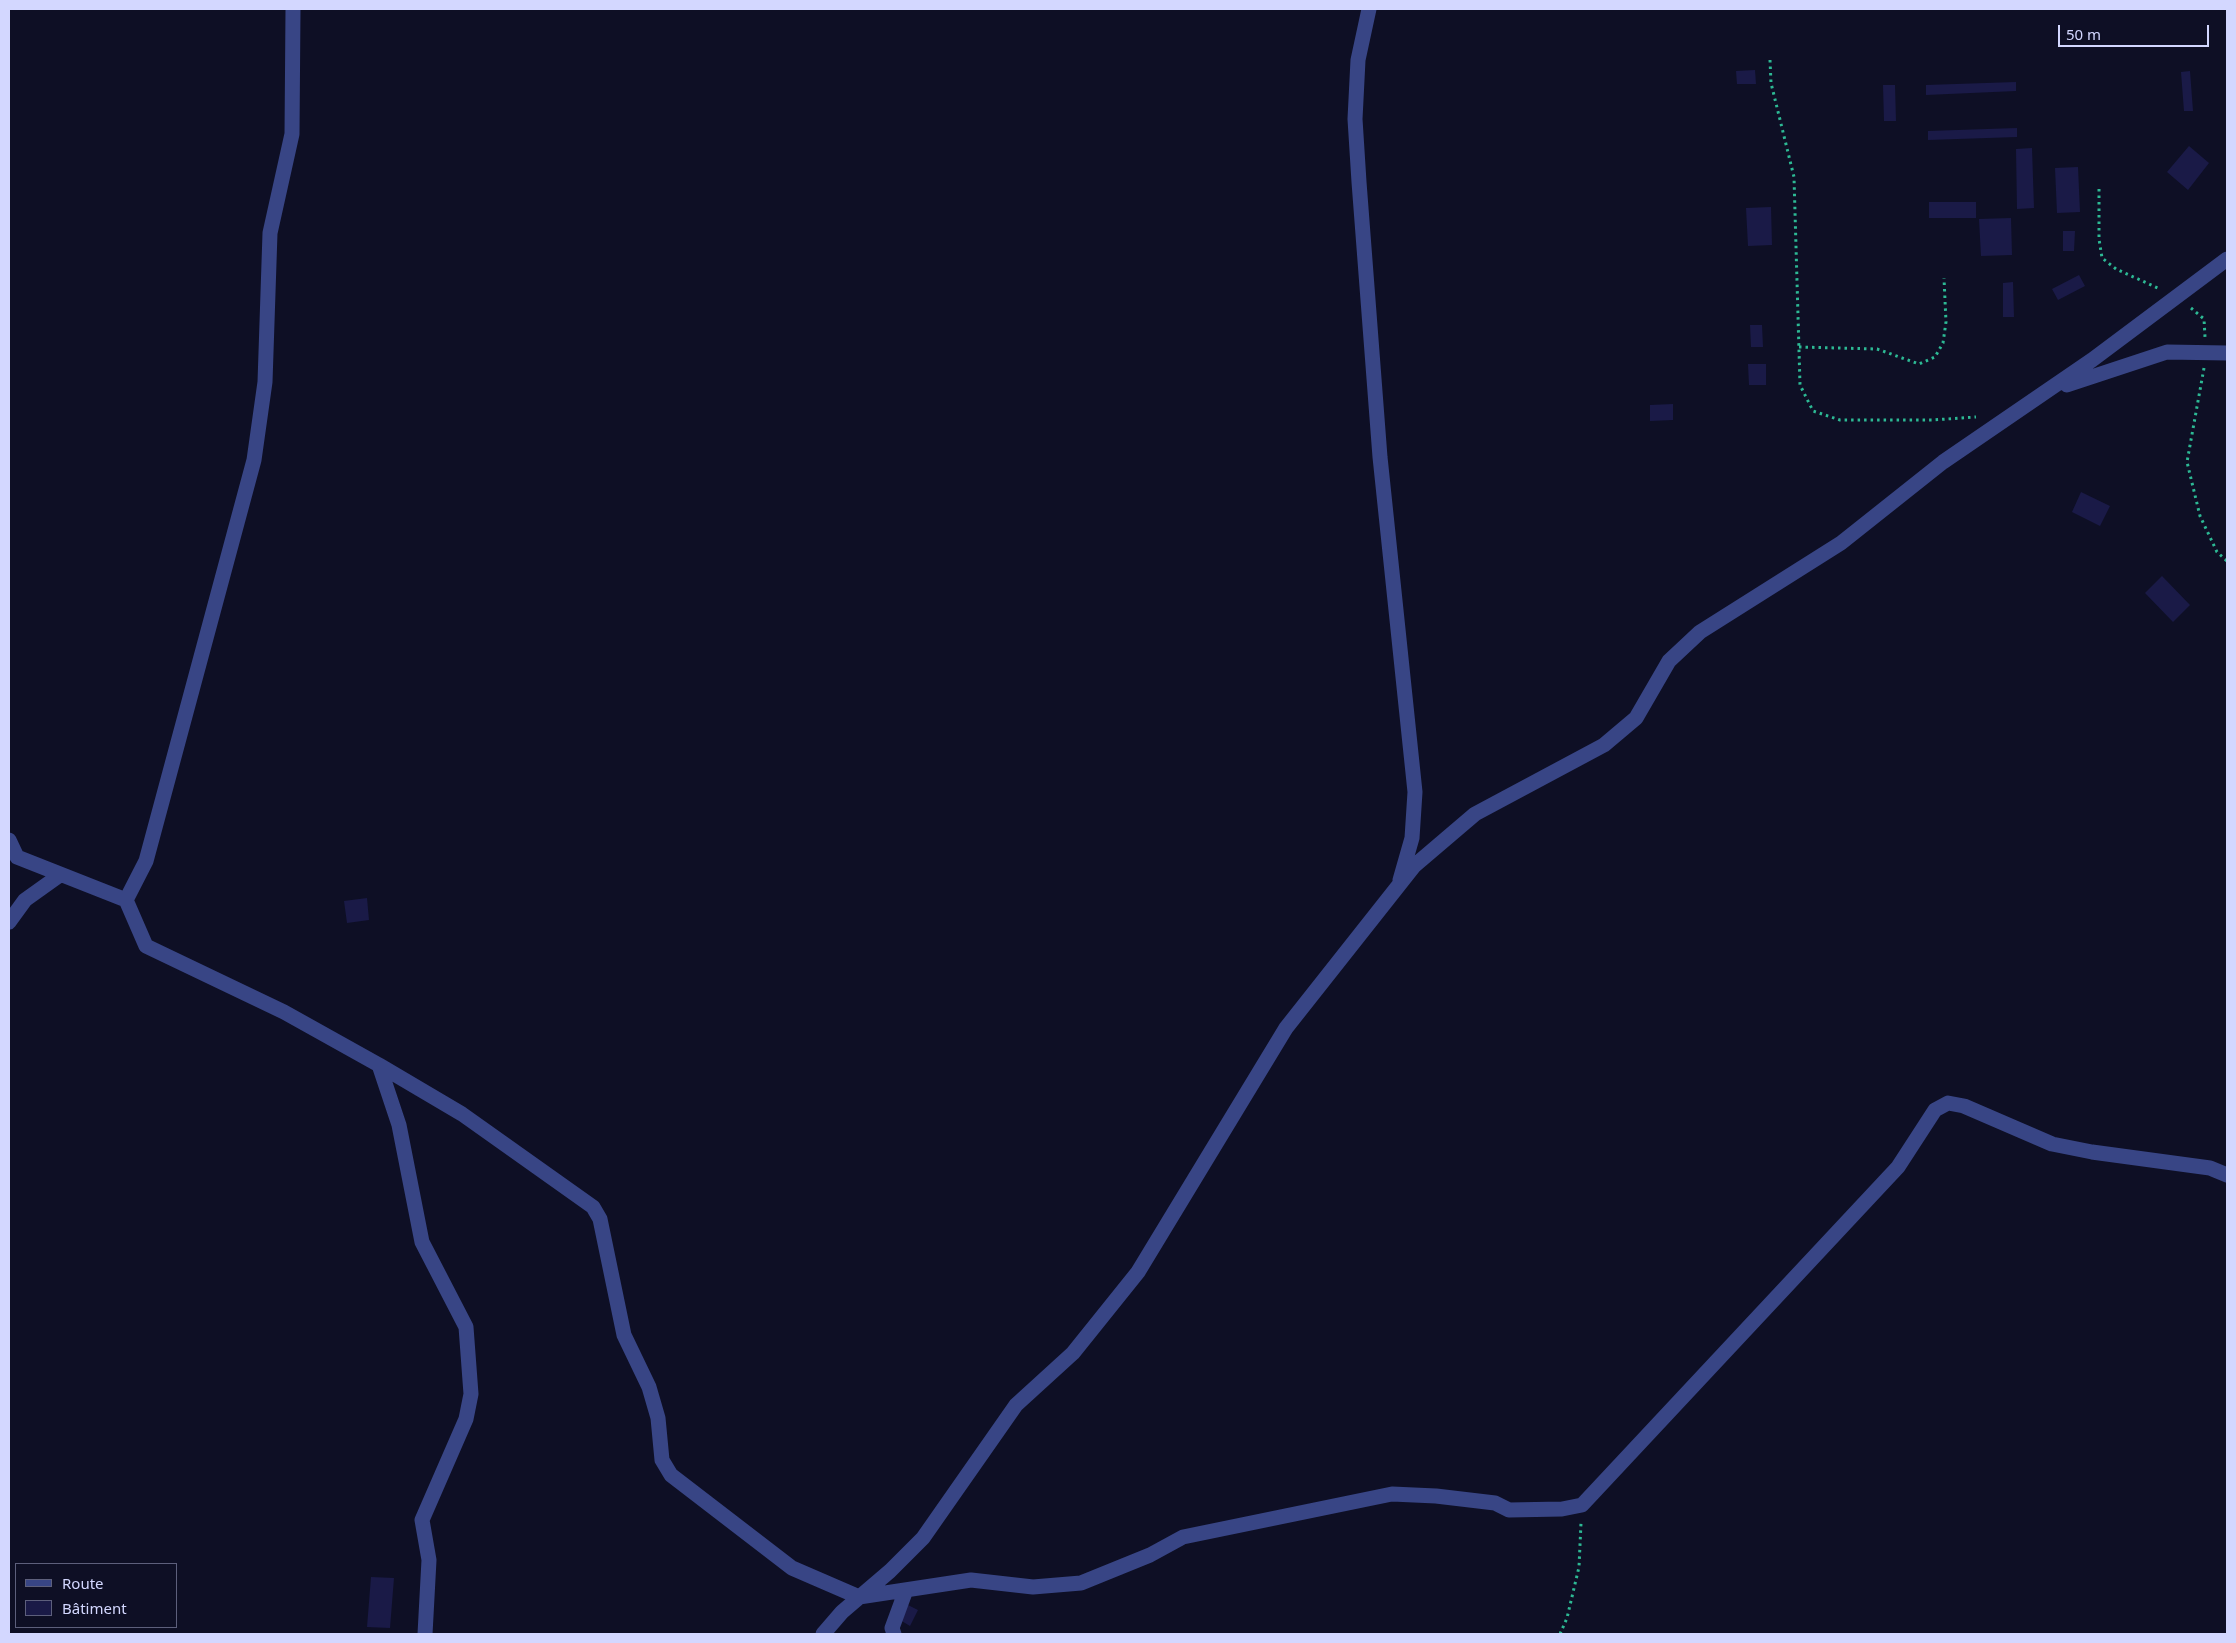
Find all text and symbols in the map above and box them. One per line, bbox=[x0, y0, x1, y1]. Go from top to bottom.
scale bar bbox=[2061, 15, 2212, 47]
text: 50 m bbox=[2066, 24, 2101, 44]
legend bbox=[15, 1563, 178, 1628]
text: Route bbox=[62, 1573, 104, 1593]
text: Bâtiment bbox=[62, 1598, 127, 1618]

